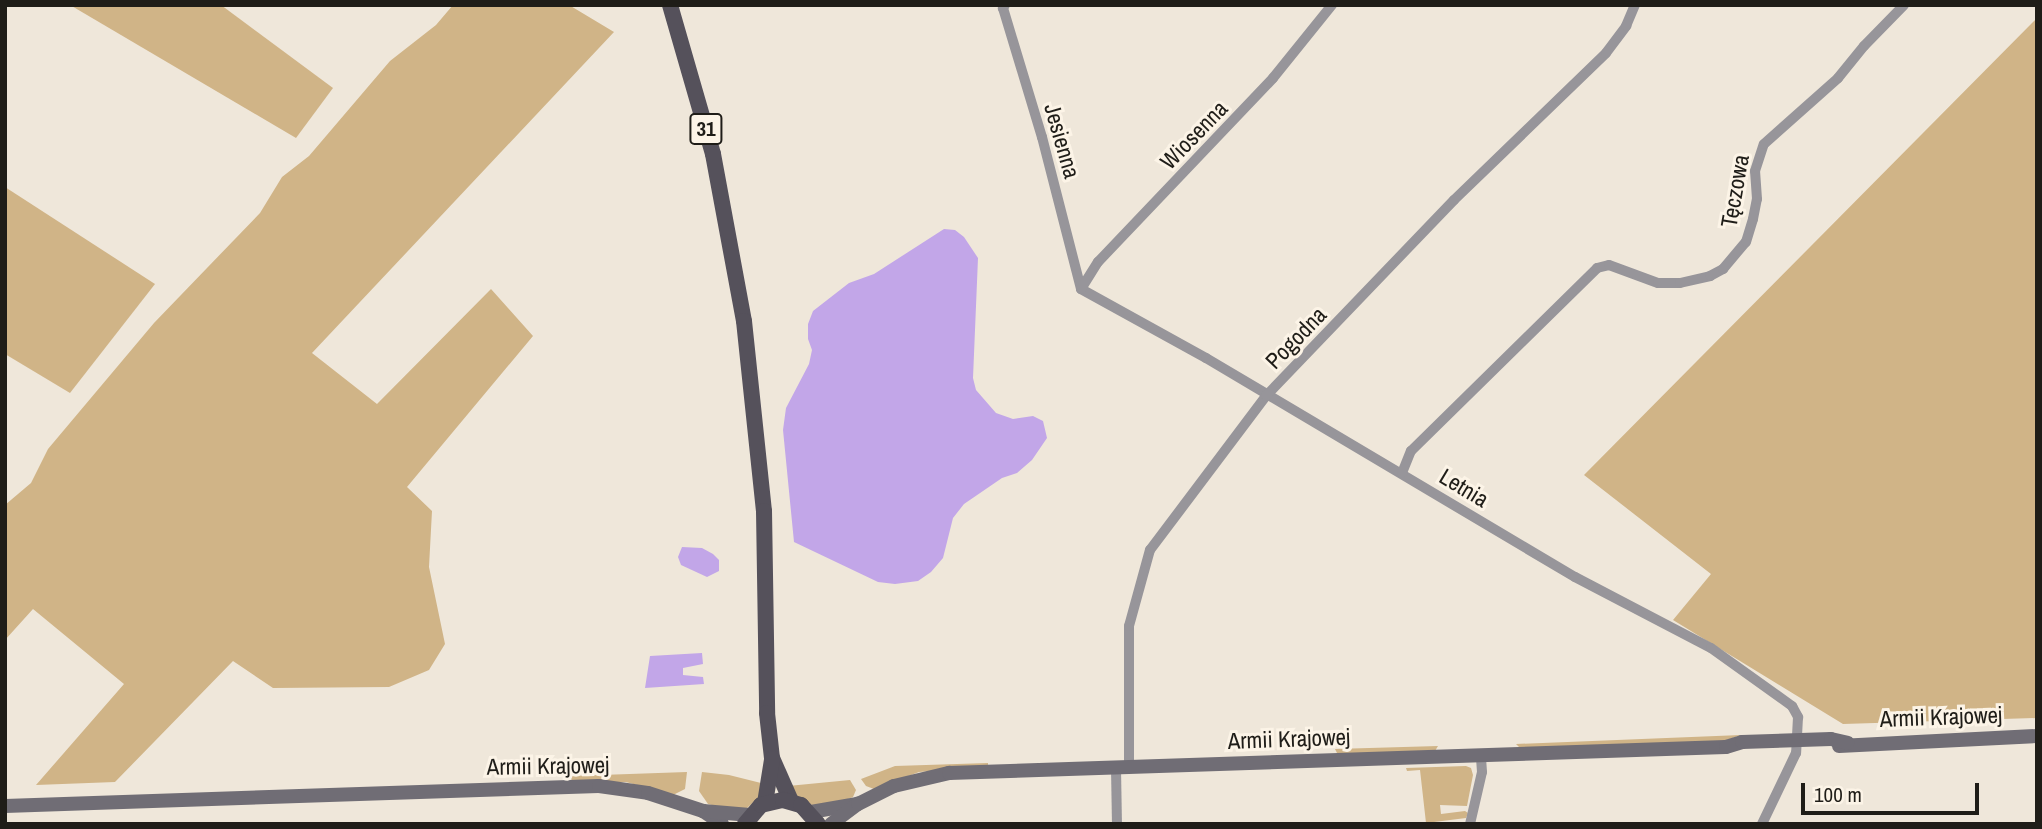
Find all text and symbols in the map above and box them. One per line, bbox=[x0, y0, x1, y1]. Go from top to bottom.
street label: Wiosenna bbox=[1155, 95, 1233, 175]
street label: Jesienna bbox=[1038, 100, 1086, 182]
road number: 31 bbox=[688, 111, 724, 146]
street label: Tęczowa bbox=[1715, 152, 1755, 230]
street label: Pogodna bbox=[1260, 301, 1332, 375]
street label: Letnia bbox=[1434, 463, 1494, 513]
street label: Armii Krajowej bbox=[1879, 701, 2003, 733]
street label: Armii Krajowej bbox=[1227, 723, 1351, 755]
street label: Armii Krajowej bbox=[486, 751, 610, 781]
scale bar bbox=[1804, 770, 1982, 814]
text: 100 m bbox=[1814, 780, 1862, 809]

